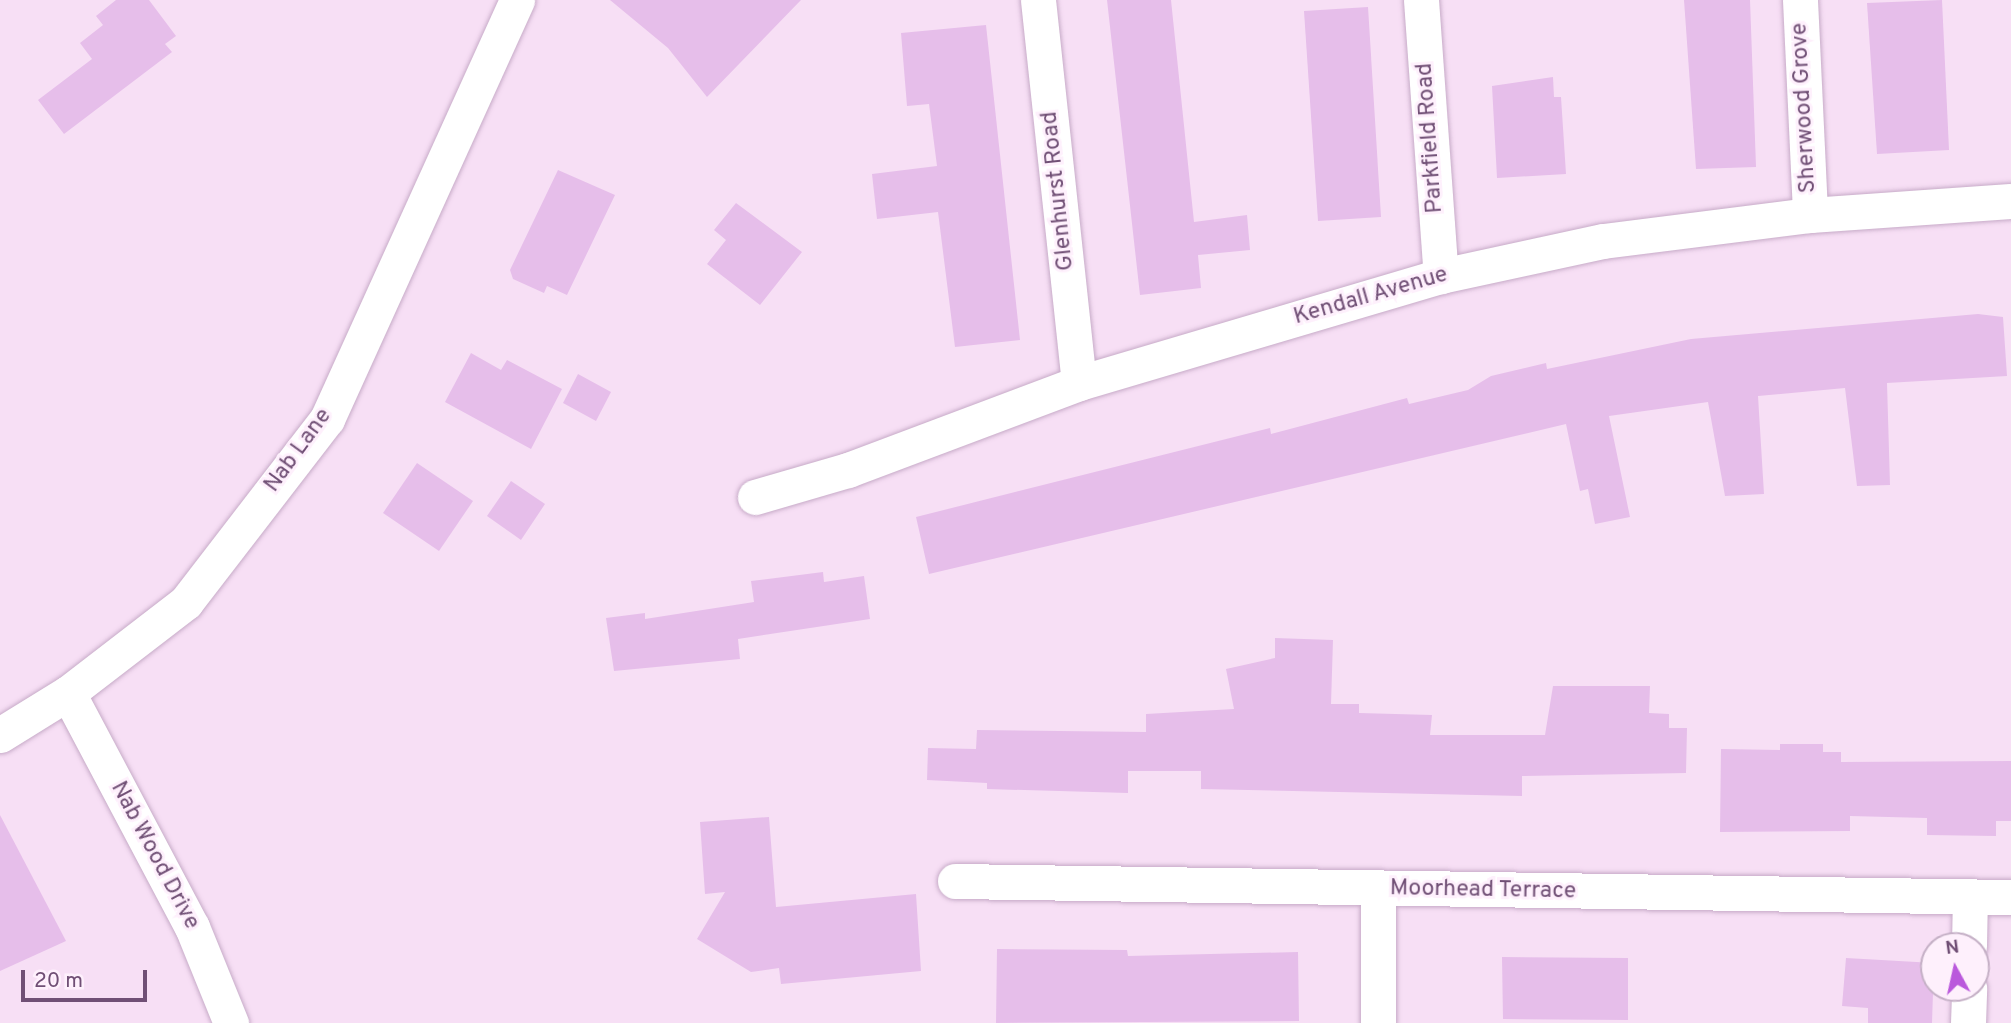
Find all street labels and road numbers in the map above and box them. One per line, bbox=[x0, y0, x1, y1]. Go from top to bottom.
street label: Sherwood Grove bbox=[1787, 22, 1823, 194]
street label: Parkfield Road bbox=[1412, 62, 1450, 214]
street label: Glenhurst Road bbox=[1037, 110, 1081, 272]
street label: Kendall Avenue bbox=[1290, 262, 1452, 332]
street label: Nab Lane bbox=[259, 404, 339, 498]
street label: Nab Wood Drive bbox=[103, 777, 205, 935]
street label: Moorhead Terrace bbox=[1389, 876, 1577, 906]

